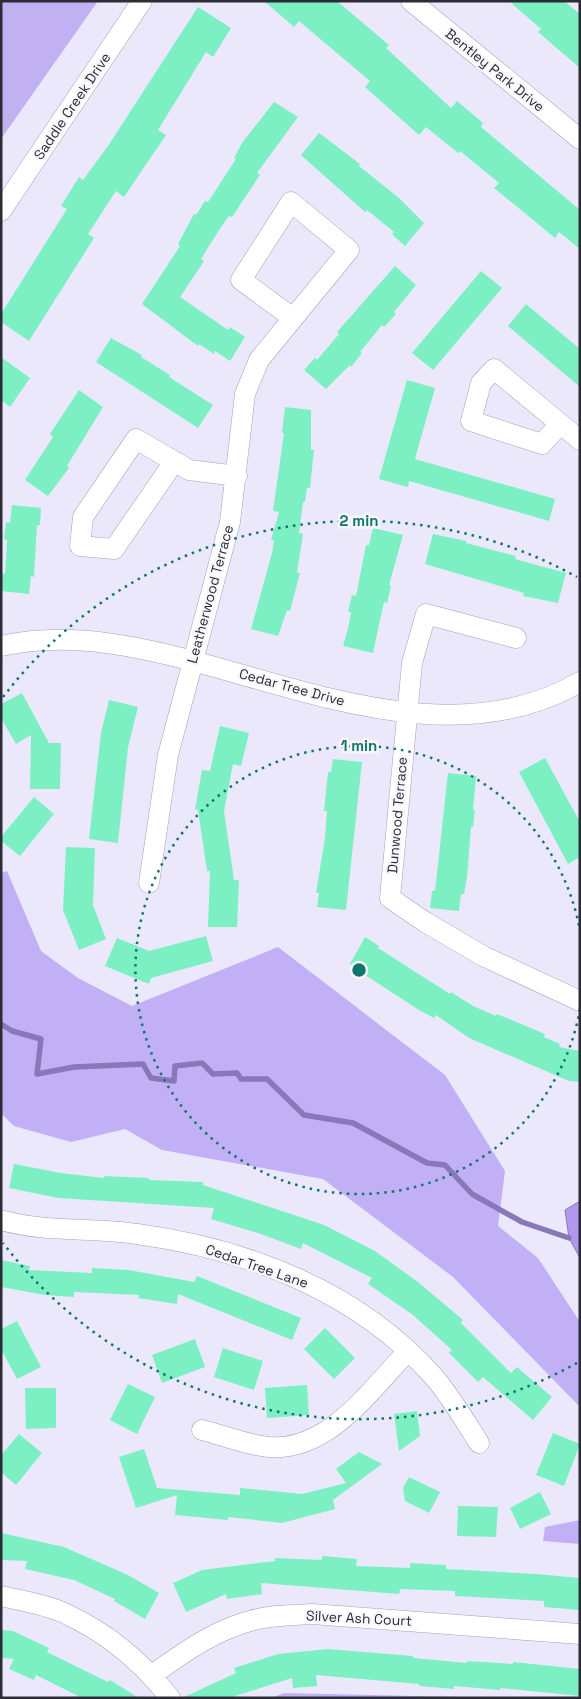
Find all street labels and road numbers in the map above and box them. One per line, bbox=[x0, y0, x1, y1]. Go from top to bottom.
street label: Bentley Park Drive bbox=[442, 24, 548, 116]
street label: Saddle Creek Drive bbox=[30, 49, 114, 163]
street label: Leatherwood Terrace bbox=[183, 523, 237, 665]
street label: Cedar Tree Drive bbox=[237, 664, 347, 710]
street label: Dunwood Terrace bbox=[383, 756, 411, 874]
street label: Cedar Tree Lane bbox=[203, 1240, 311, 1292]
street label: Silver Ash Court bbox=[306, 1606, 412, 1630]

